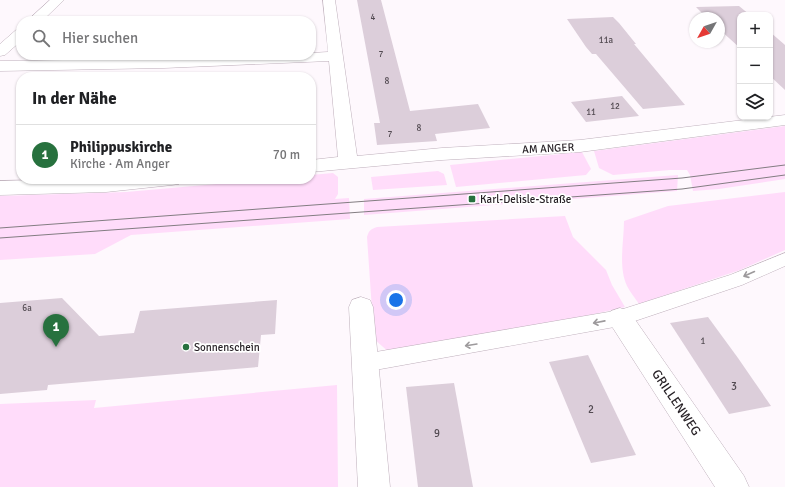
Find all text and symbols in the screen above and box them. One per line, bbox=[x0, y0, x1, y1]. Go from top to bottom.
house number: 4 bbox=[371, 12, 376, 23]
north arrow bbox=[689, 12, 725, 48]
map controls bbox=[737, 12, 773, 120]
button: + bbox=[737, 12, 773, 48]
search box bbox=[16, 16, 316, 60]
icon: search bbox=[30, 27, 52, 49]
text: Hier suchen bbox=[62, 29, 138, 47]
house number: 11a bbox=[599, 35, 614, 46]
button: − bbox=[737, 48, 773, 84]
house number: 7 bbox=[379, 49, 384, 60]
house number: 8 bbox=[385, 76, 390, 87]
button: layers bbox=[737, 84, 773, 120]
text: In der Nähe bbox=[32, 88, 117, 109]
house number: 12 bbox=[610, 101, 620, 112]
house number: 11 bbox=[586, 107, 596, 118]
house number: 8 bbox=[417, 123, 422, 134]
house number: 7 bbox=[388, 129, 393, 140]
text: Philippuskirche bbox=[70, 138, 172, 156]
street label: AM ANGER bbox=[522, 141, 575, 156]
text: 1 bbox=[41, 147, 49, 163]
text: 70 m bbox=[273, 147, 300, 163]
text: Kirche · Am Anger bbox=[70, 156, 170, 172]
place label: Karl-Delisle-Straße bbox=[480, 193, 571, 206]
marker: Karl-Delisle-Straße bbox=[467, 194, 477, 204]
one-way arrow bbox=[744, 271, 756, 278]
your location bbox=[386, 290, 406, 310]
house number: 6a bbox=[22, 303, 32, 314]
pin: 1 bbox=[43, 314, 69, 347]
one-way arrow bbox=[593, 319, 606, 327]
house number: 1 bbox=[701, 336, 706, 347]
place label: Sonnenschein bbox=[194, 341, 260, 354]
one-way arrow bbox=[465, 341, 478, 349]
marker: Sonnenschein bbox=[181, 342, 191, 352]
street label: GRILLENWEG bbox=[648, 367, 704, 439]
house number: 3 bbox=[731, 380, 737, 393]
house number: 2 bbox=[588, 403, 594, 416]
house number: 9 bbox=[434, 427, 440, 440]

